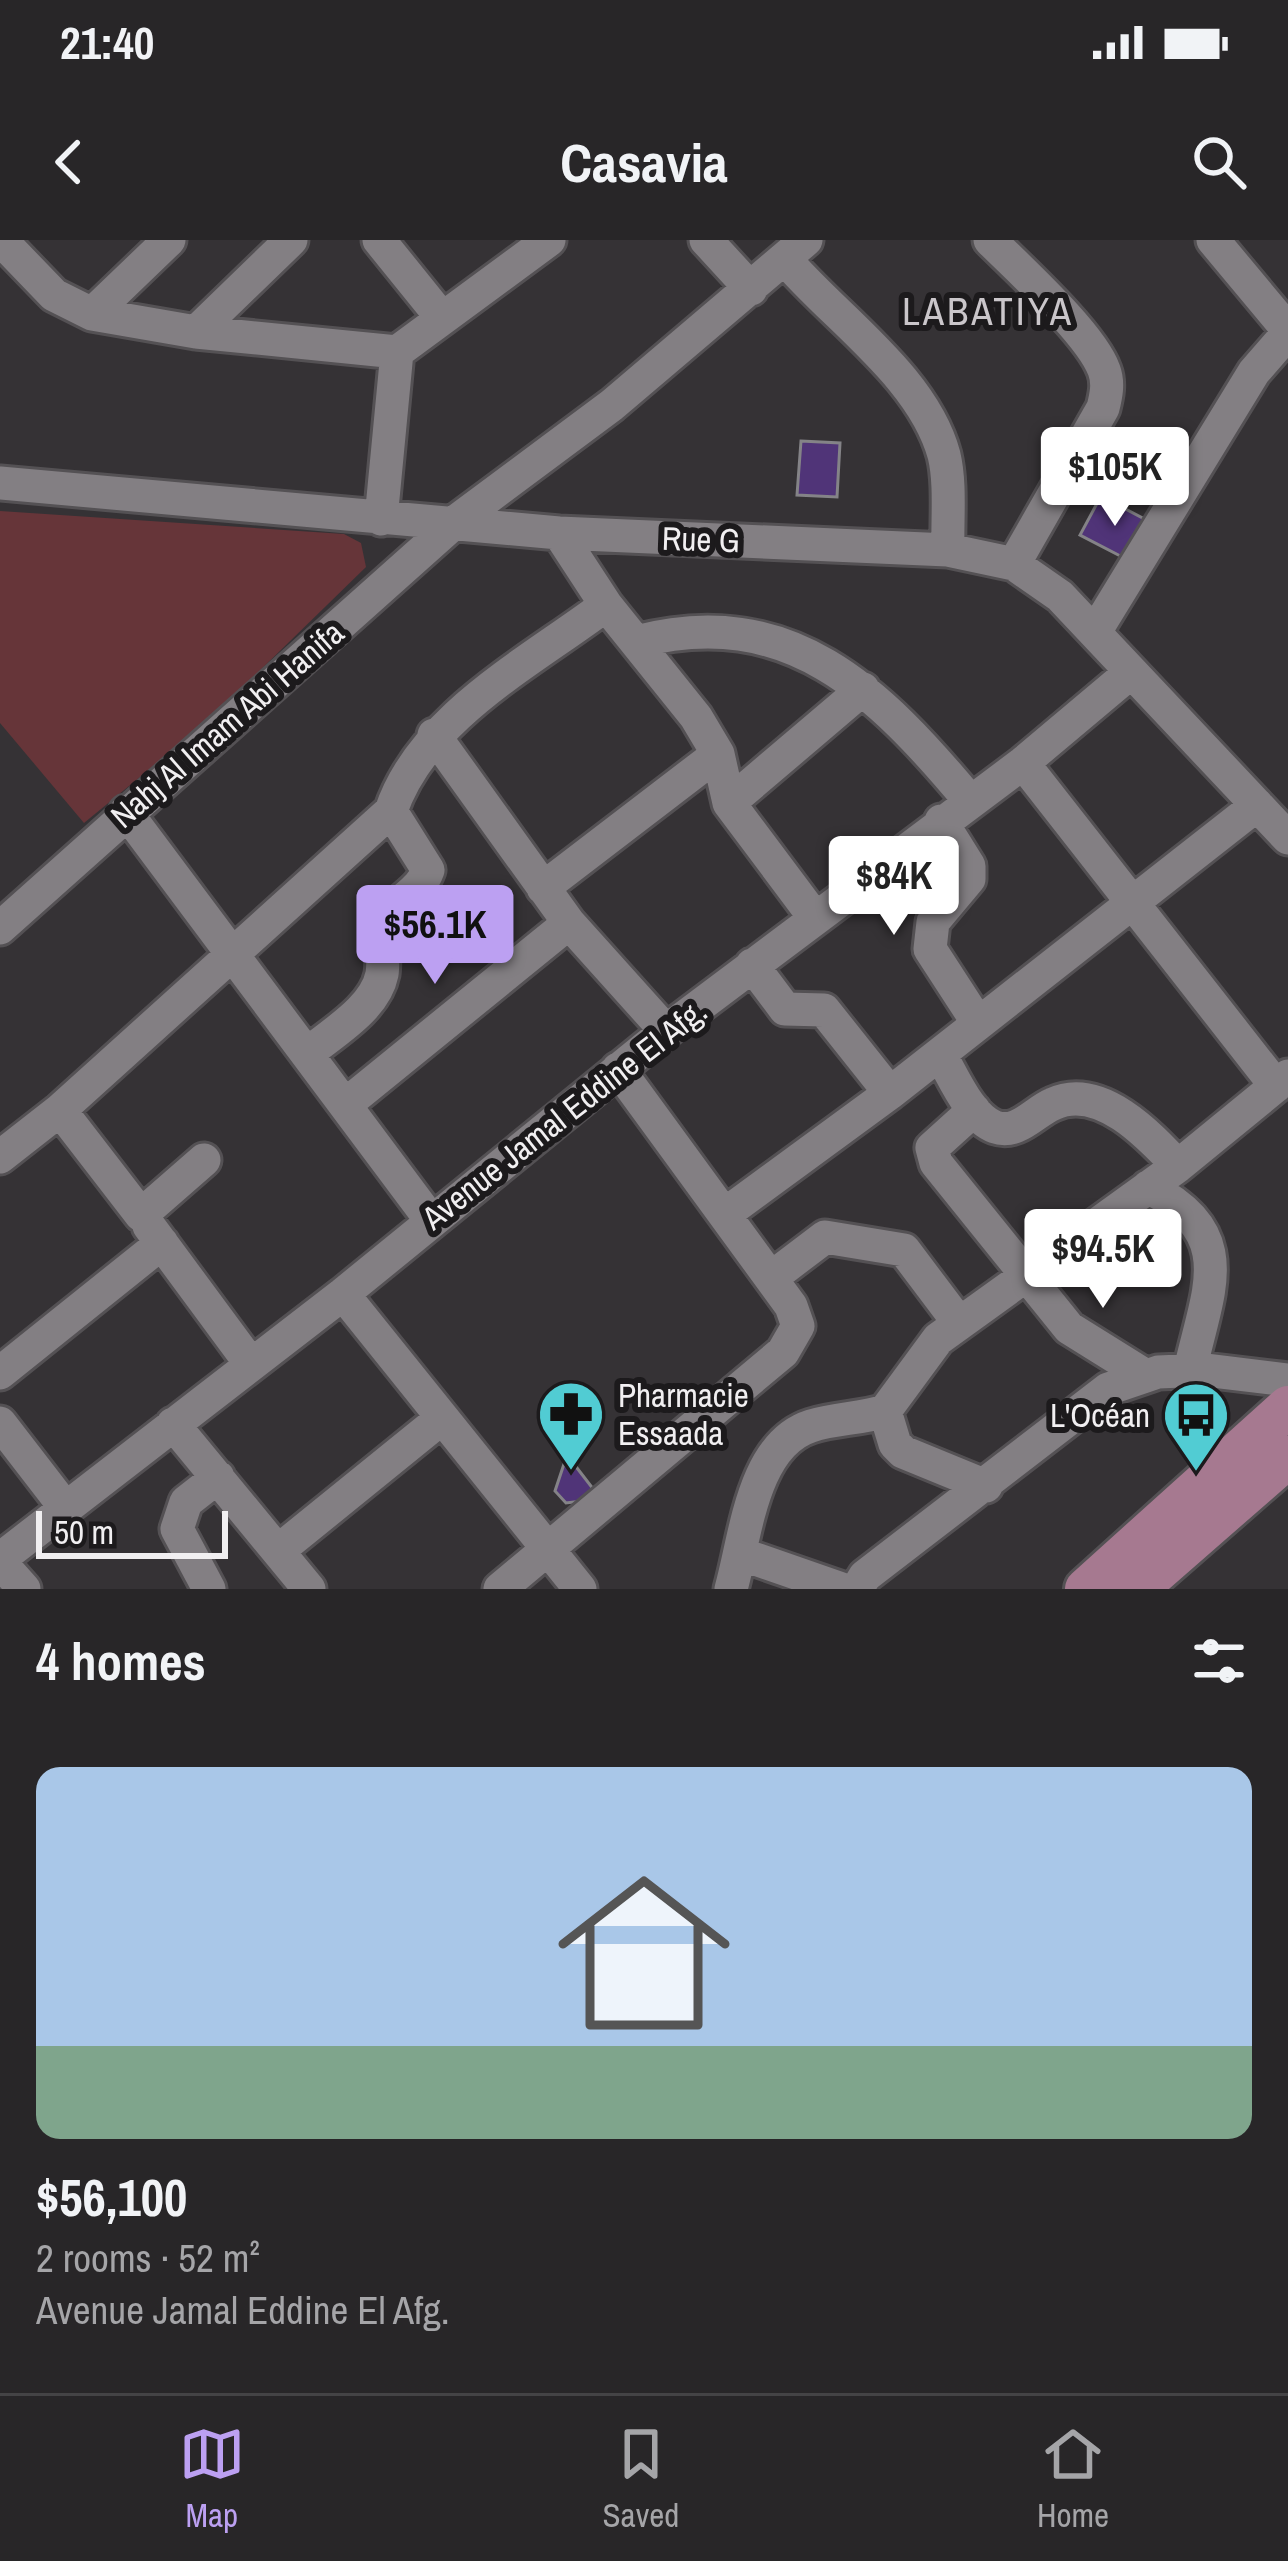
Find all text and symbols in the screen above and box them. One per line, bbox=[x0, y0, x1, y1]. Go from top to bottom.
text: 21:40 bbox=[60, 12, 154, 73]
text: Casavia bbox=[560, 126, 728, 199]
icon: back bbox=[36, 129, 102, 195]
icon: search bbox=[1186, 129, 1252, 195]
district label: LABATIYA bbox=[902, 285, 1074, 337]
pin: $105K bbox=[1031, 427, 1199, 529]
text: $105K bbox=[1068, 440, 1162, 492]
street label: Rue G bbox=[661, 516, 741, 562]
street label: Nahj Al Imam Abi Hanifa bbox=[101, 611, 353, 837]
pin: $84K bbox=[823, 836, 965, 938]
text: $84K bbox=[856, 849, 932, 901]
pin: $56.1K bbox=[337, 885, 533, 987]
text: $56.1K bbox=[383, 898, 487, 950]
street label: Avenue Jamal Eddine El Afg. bbox=[412, 989, 715, 1240]
pin: $94.5K bbox=[1005, 1209, 1201, 1311]
text: $94.5K bbox=[1051, 1222, 1155, 1274]
place label: Pharmacie Essaada bbox=[618, 1373, 749, 1455]
pharmacy icon: Pharmacie Essaada bbox=[536, 1379, 606, 1473]
bus stop icon: L'Océan bbox=[1161, 1380, 1231, 1474]
place label: L'Océan bbox=[1050, 1393, 1150, 1437]
scale bar bbox=[36, 1505, 228, 1558]
text: 50 m bbox=[54, 1510, 114, 1554]
text: 4 homes bbox=[36, 1627, 206, 1696]
icon: filters bbox=[1186, 1628, 1252, 1694]
icon: home bbox=[536, 1845, 752, 2061]
text: $56,100 bbox=[36, 2163, 187, 2232]
text: 2 rooms · 52 m² bbox=[36, 2232, 260, 2284]
text: Avenue Jamal Eddine El Afg. bbox=[36, 2284, 450, 2336]
tab: Map bbox=[179, 2421, 245, 2537]
tab: Saved bbox=[603, 2421, 679, 2537]
tab: Home bbox=[1037, 2421, 1109, 2537]

